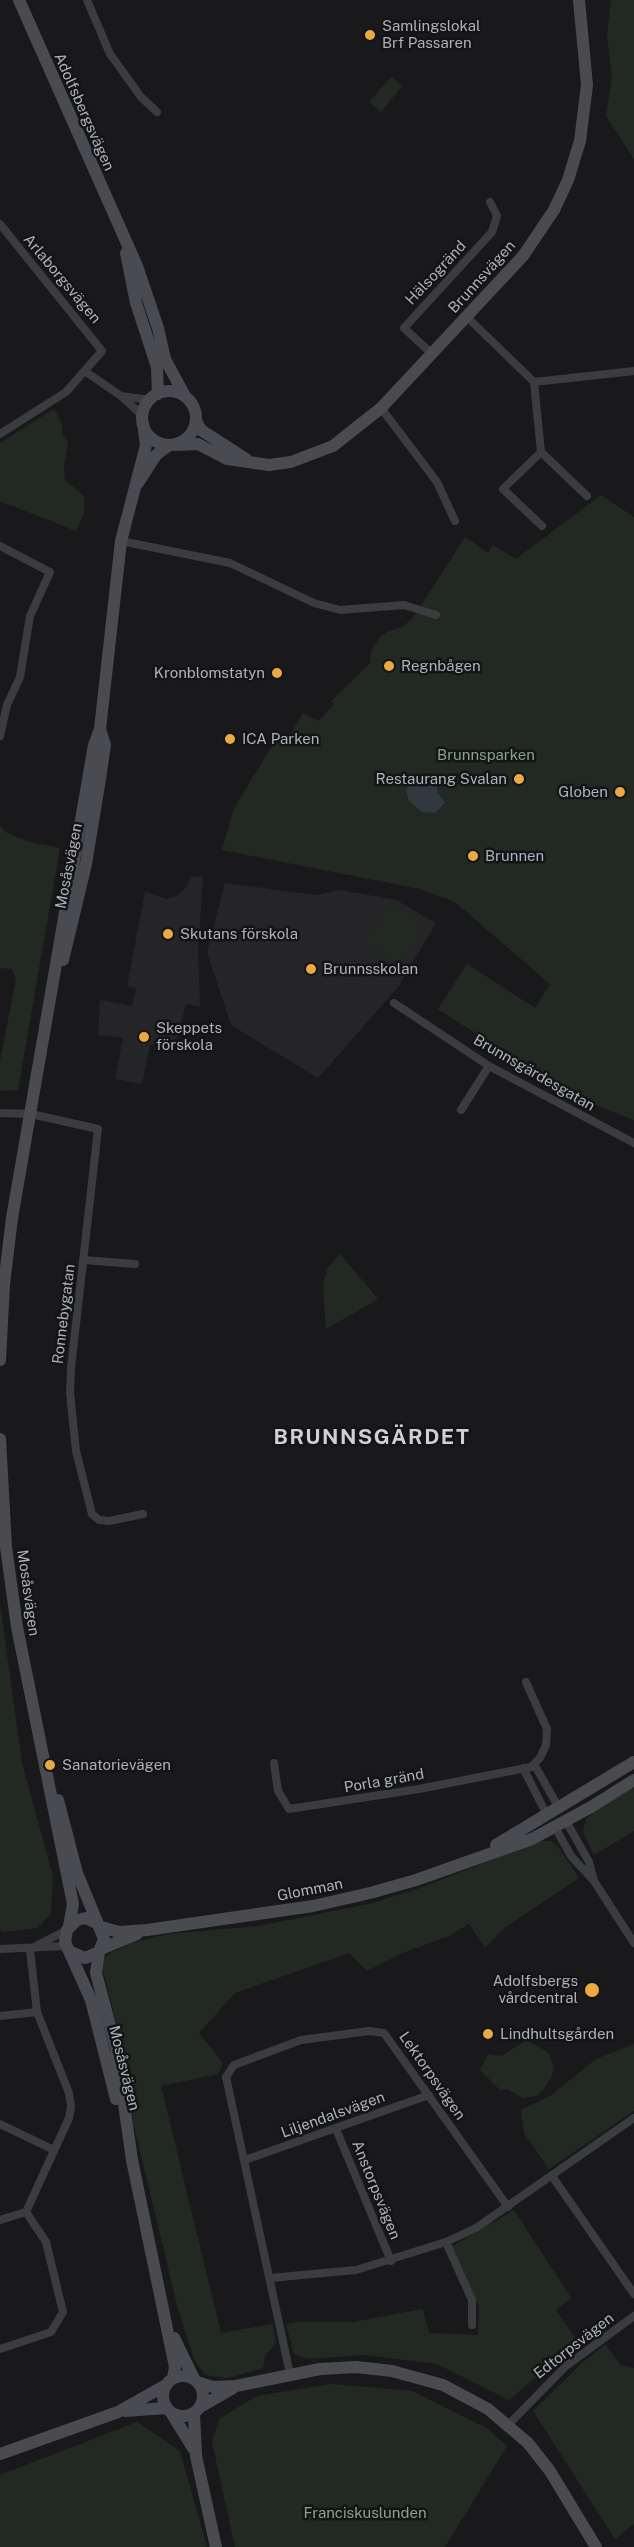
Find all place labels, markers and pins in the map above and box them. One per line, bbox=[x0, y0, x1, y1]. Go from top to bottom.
place label: Samlingslokal Brf Passaren bbox=[382, 17, 481, 52]
marker: Samlingslokal Brf Passaren bbox=[363, 28, 377, 42]
place label: Regnbågen bbox=[401, 657, 481, 675]
marker: Regnbågen bbox=[382, 659, 396, 673]
place label: Kronblomstatyn bbox=[154, 664, 265, 682]
marker: Kronblomstatyn bbox=[270, 666, 284, 680]
place label: ICA Parken bbox=[242, 730, 319, 748]
marker: ICA Parken bbox=[223, 732, 237, 746]
place label: Restaurang Svalan bbox=[376, 770, 507, 788]
marker: Restaurang Svalan bbox=[512, 772, 526, 786]
place label: Globen bbox=[558, 783, 608, 801]
marker: Globen bbox=[613, 785, 627, 799]
place label: Brunnen bbox=[485, 847, 544, 865]
marker: Brunnen bbox=[466, 849, 480, 863]
place label: Skutans förskola bbox=[180, 925, 298, 943]
marker: Skutans förskola bbox=[161, 927, 175, 941]
place label: Brunnsskolan bbox=[323, 960, 418, 978]
marker: Brunnsskolan bbox=[304, 962, 318, 976]
place label: Skeppets förskola bbox=[156, 1019, 222, 1054]
marker: Skeppets förskola bbox=[137, 1030, 151, 1044]
place label: Sanatorievägen bbox=[62, 1756, 171, 1774]
marker: Sanatorievägen bbox=[43, 1758, 57, 1772]
place label: Adolfsbergs vårdcentral bbox=[493, 1972, 578, 2007]
marker: Adolfsbergs vårdcentral bbox=[583, 1981, 601, 1999]
place label: Lindhultsgården bbox=[500, 2025, 614, 2043]
marker: Lindhultsgården bbox=[481, 2027, 495, 2041]

